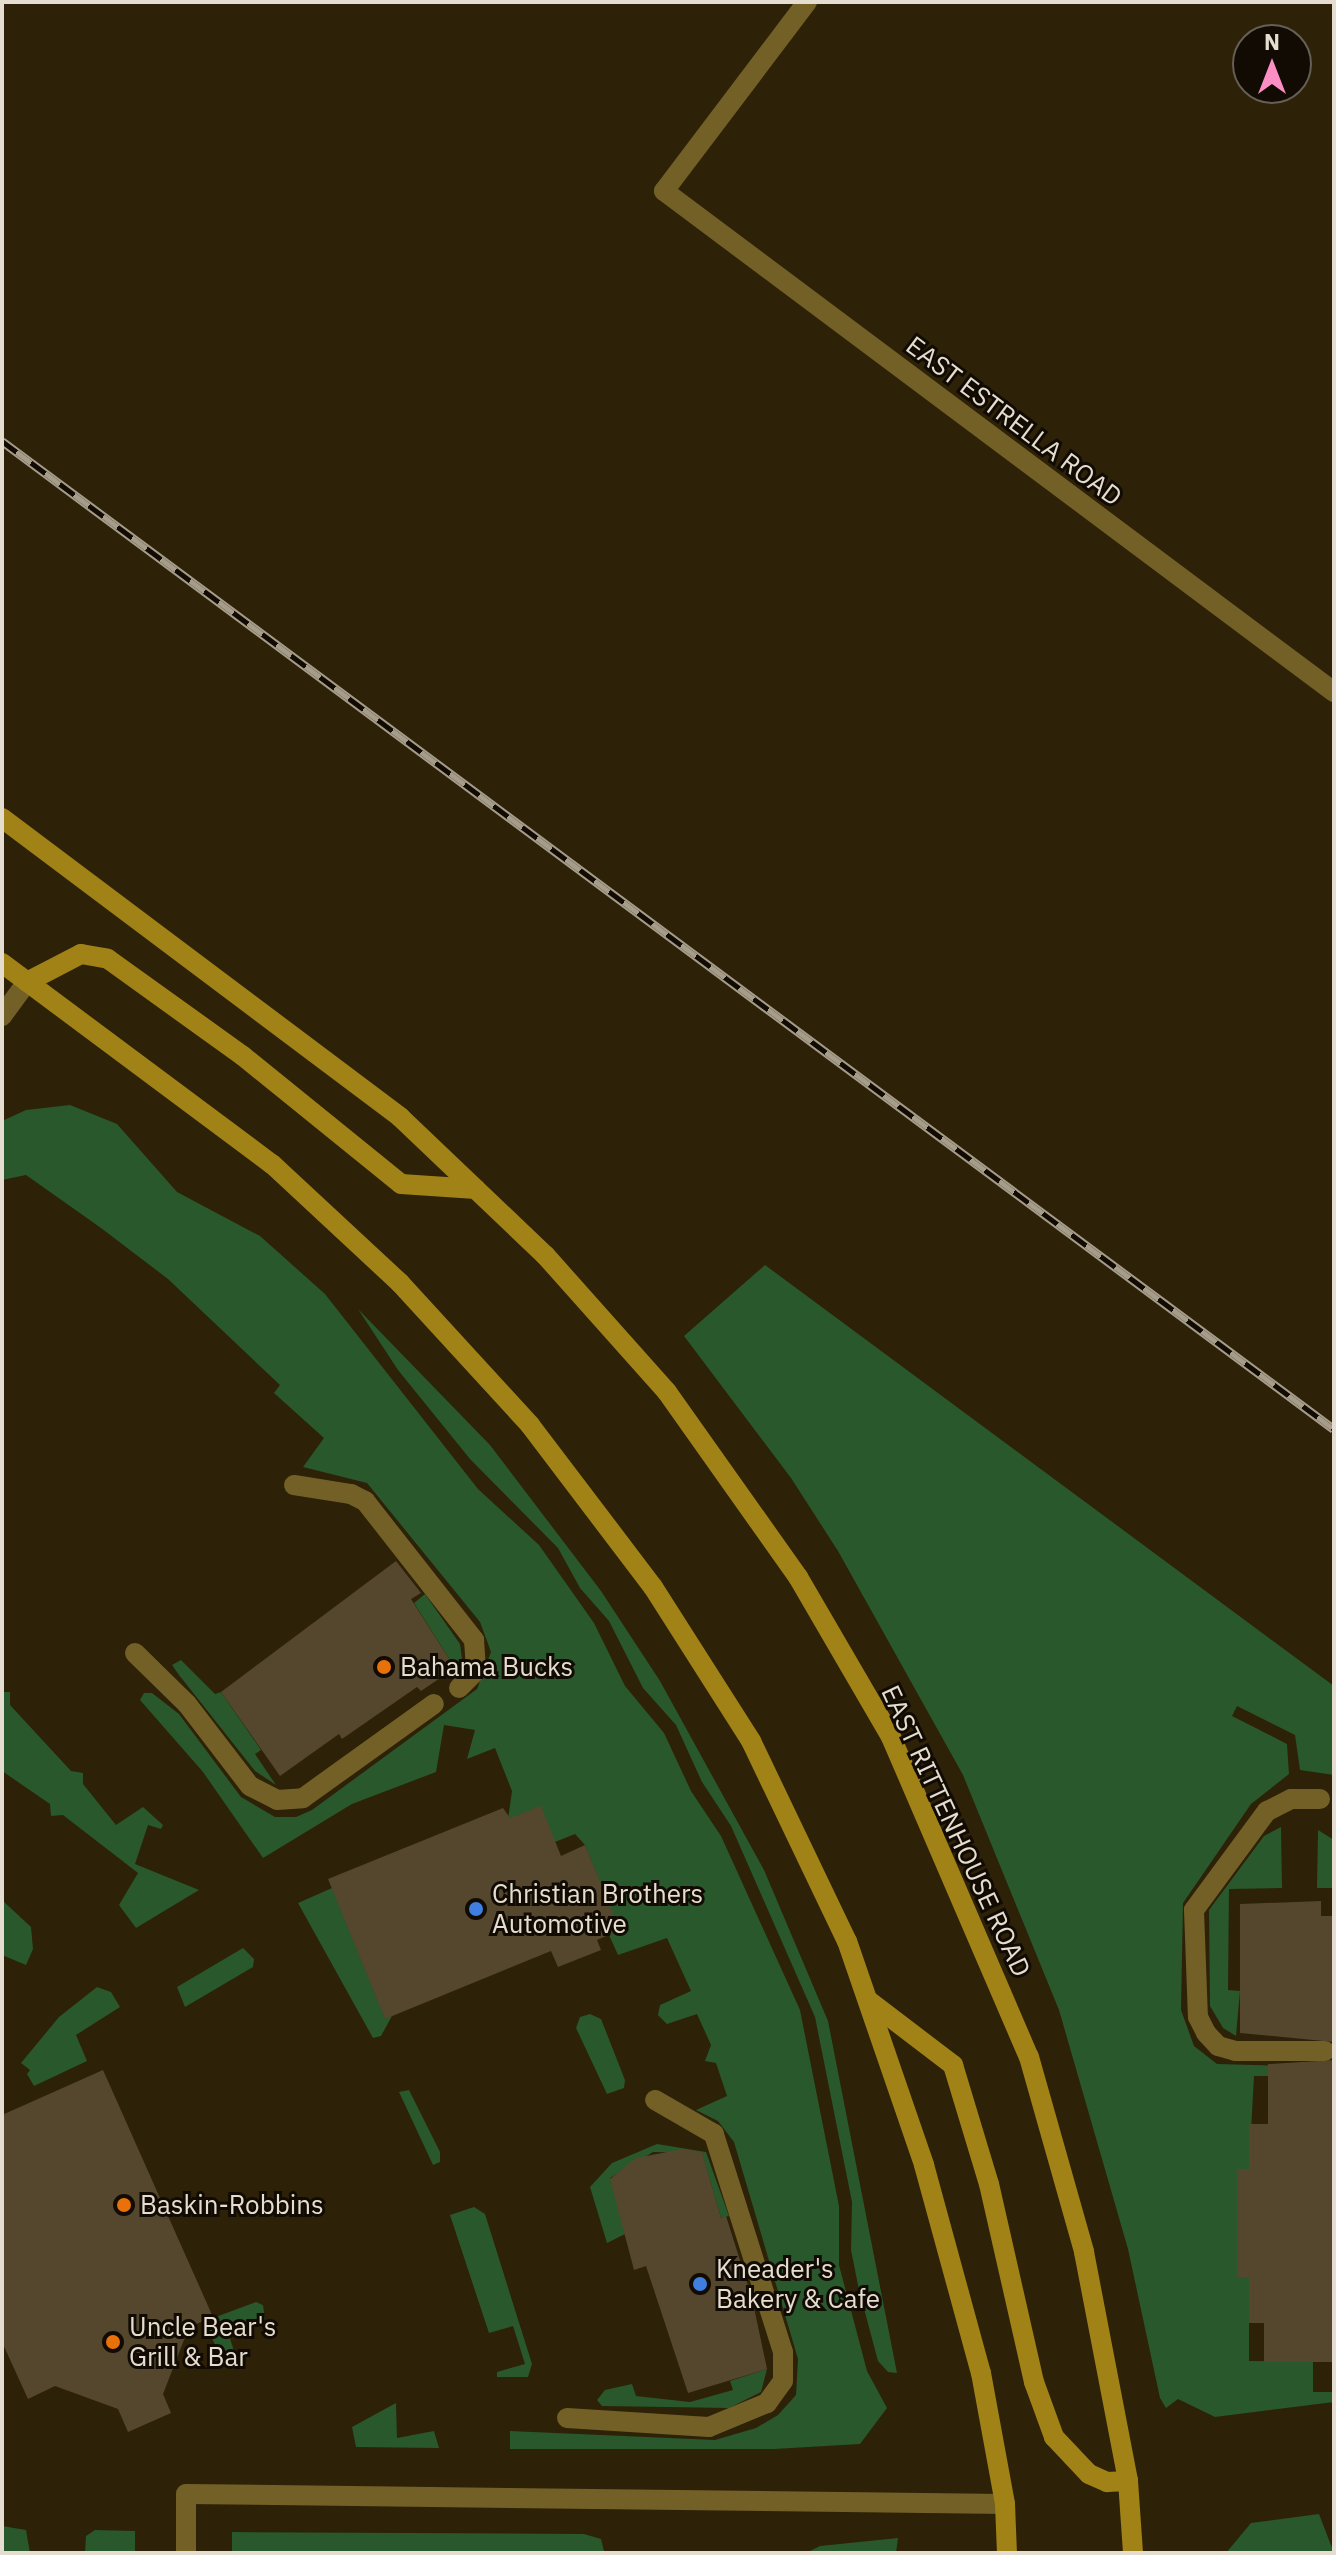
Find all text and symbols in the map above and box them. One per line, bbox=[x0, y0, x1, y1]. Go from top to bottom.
north arrow bbox=[1232, 24, 1312, 104]
text: N bbox=[1264, 27, 1280, 56]
street label: EAST ESTRELLA ROAD bbox=[900, 330, 1128, 512]
place label: Bahama Bucks bbox=[400, 1651, 573, 1683]
marker: Bahama Bucks bbox=[375, 1658, 393, 1676]
street label: EAST RITTENHOUSE ROAD bbox=[875, 1680, 1037, 1982]
place label: Christian Brothers Automotive bbox=[492, 1878, 703, 1940]
marker: Christian Brothers Automotive bbox=[467, 1900, 485, 1918]
place label: Baskin-Robbins bbox=[140, 2189, 324, 2221]
marker: Baskin-Robbins bbox=[115, 2196, 133, 2214]
place label: Kneader's Bakery & Cafe bbox=[716, 2253, 880, 2314]
marker: Kneader's Bakery & Cafe bbox=[691, 2275, 709, 2293]
place label: Uncle Bear's Grill & Bar bbox=[129, 2311, 276, 2372]
marker: Uncle Bear's Grill & Bar bbox=[104, 2333, 122, 2351]

